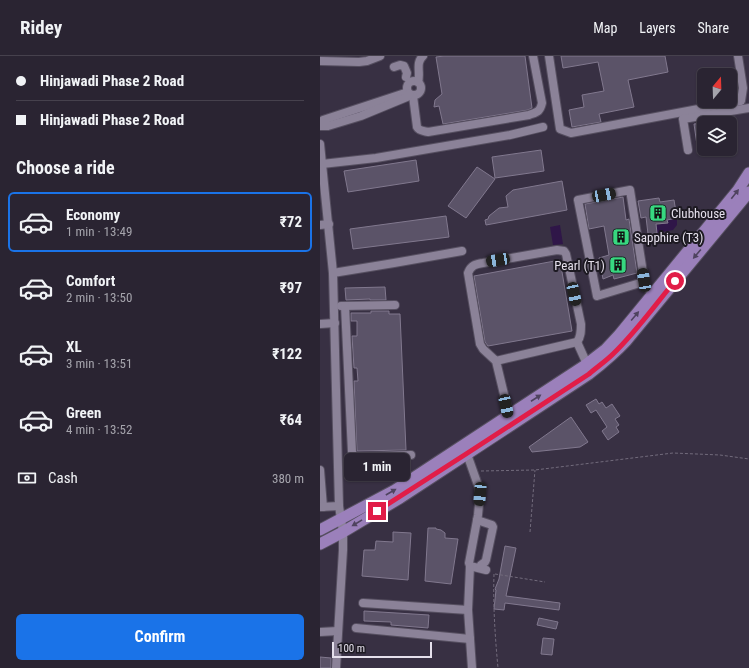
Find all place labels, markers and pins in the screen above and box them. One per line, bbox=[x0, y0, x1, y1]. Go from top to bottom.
building icon: Clubhouse bbox=[648, 203, 668, 223]
place label: Clubhouse bbox=[671, 206, 725, 221]
building icon: Sapphire (T3) bbox=[611, 227, 631, 247]
place label: Sapphire (T3) bbox=[634, 230, 703, 245]
building icon: Pearl (T1) bbox=[608, 255, 628, 275]
place label: Pearl (T1) bbox=[554, 258, 605, 273]

